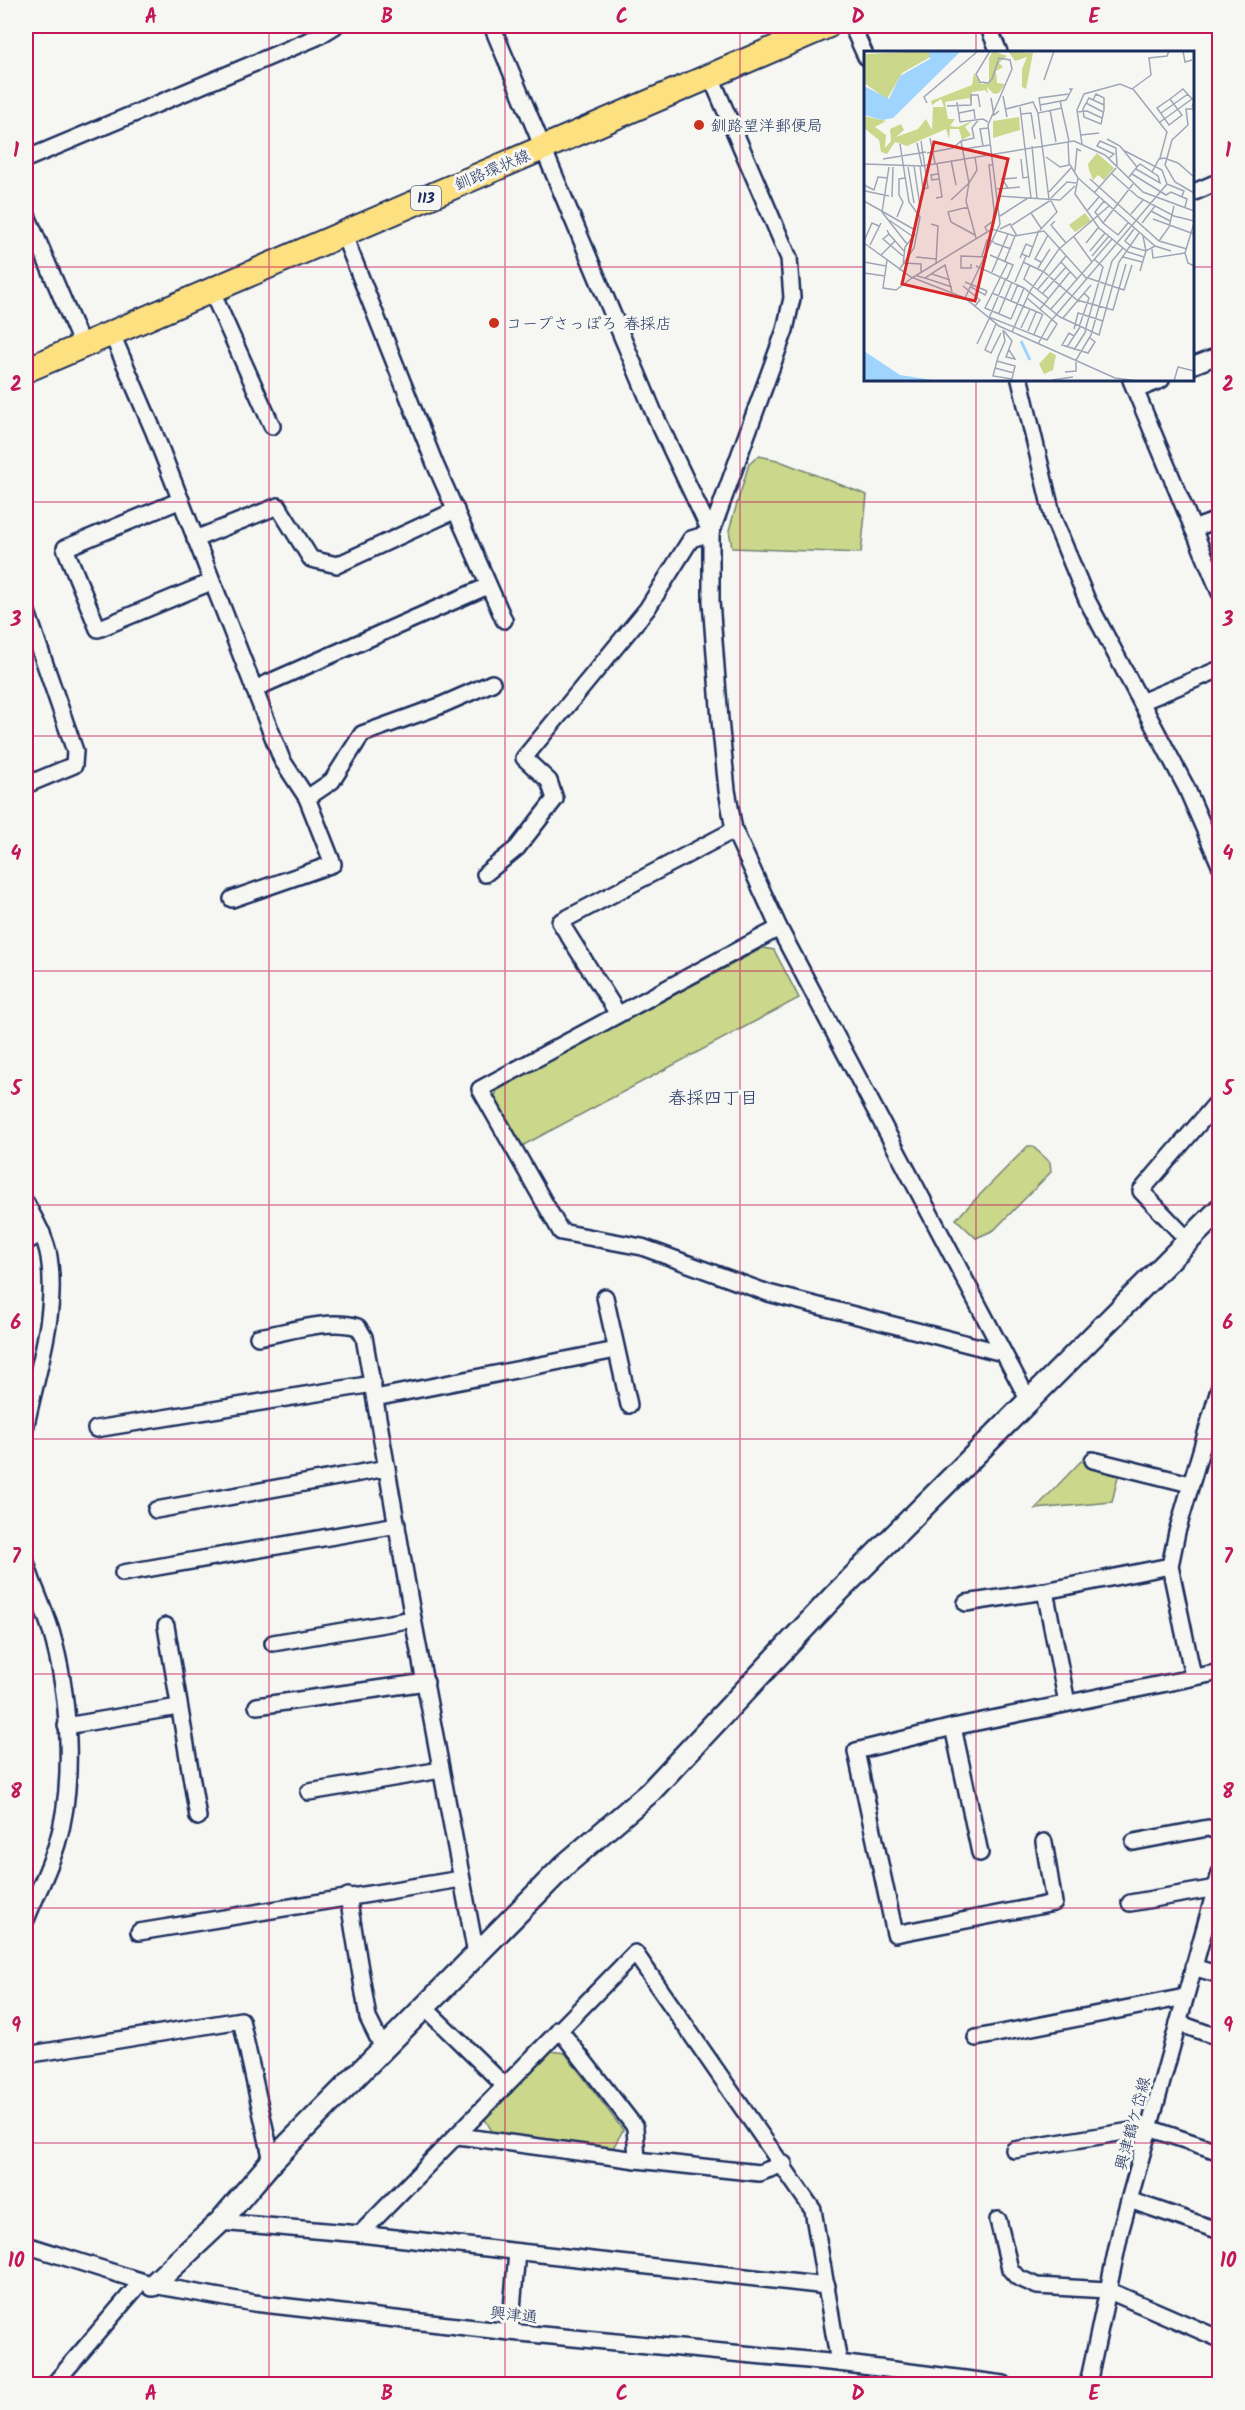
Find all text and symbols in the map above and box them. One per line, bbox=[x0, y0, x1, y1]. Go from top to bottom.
text: A bbox=[145, 2, 157, 34]
text: B bbox=[381, 2, 393, 34]
text: C bbox=[616, 2, 628, 34]
text: D bbox=[851, 2, 865, 34]
text: E bbox=[1088, 2, 1100, 34]
inset map bbox=[864, 51, 1194, 381]
place label: 釧路望洋郵便局 bbox=[711, 114, 823, 139]
marker: 釧路望洋郵便局 bbox=[692, 118, 706, 132]
text: 1 bbox=[13, 136, 19, 168]
text: 1 bbox=[1225, 136, 1231, 168]
street label: 釧路環状線 bbox=[451, 143, 534, 198]
road number: 113 bbox=[411, 186, 441, 210]
place label: コープさっぽろ 春採店 bbox=[506, 312, 672, 337]
marker: コープさっぽろ 春採店 bbox=[487, 316, 501, 330]
text: 2 bbox=[10, 370, 22, 402]
text: 2 bbox=[1222, 370, 1234, 402]
text: 3 bbox=[10, 605, 22, 637]
text: 3 bbox=[1222, 605, 1234, 637]
text: 4 bbox=[11, 839, 22, 871]
text: 4 bbox=[1223, 839, 1234, 871]
text: 5 bbox=[10, 1074, 23, 1106]
text: 5 bbox=[1222, 1074, 1235, 1106]
district label: 春採四丁目 bbox=[668, 1085, 758, 1114]
text: 6 bbox=[11, 1308, 22, 1340]
text: 6 bbox=[1223, 1308, 1234, 1340]
text: 7 bbox=[11, 1542, 21, 1574]
text: 7 bbox=[1223, 1542, 1233, 1574]
text: 8 bbox=[10, 1777, 22, 1809]
text: 8 bbox=[1222, 1777, 1234, 1809]
text: 9 bbox=[11, 2011, 21, 2043]
text: 9 bbox=[1223, 2011, 1233, 2043]
street label: 興津鶴ケ岱線 bbox=[1109, 2074, 1158, 2173]
text: 10 bbox=[8, 2246, 25, 2278]
text: 10 bbox=[1220, 2246, 1237, 2278]
street label: 興津通 bbox=[489, 2301, 539, 2330]
text: A bbox=[145, 2379, 157, 2410]
text: B bbox=[381, 2379, 393, 2410]
text: C bbox=[616, 2379, 628, 2410]
text: D bbox=[851, 2379, 865, 2410]
text: E bbox=[1088, 2379, 1100, 2410]

